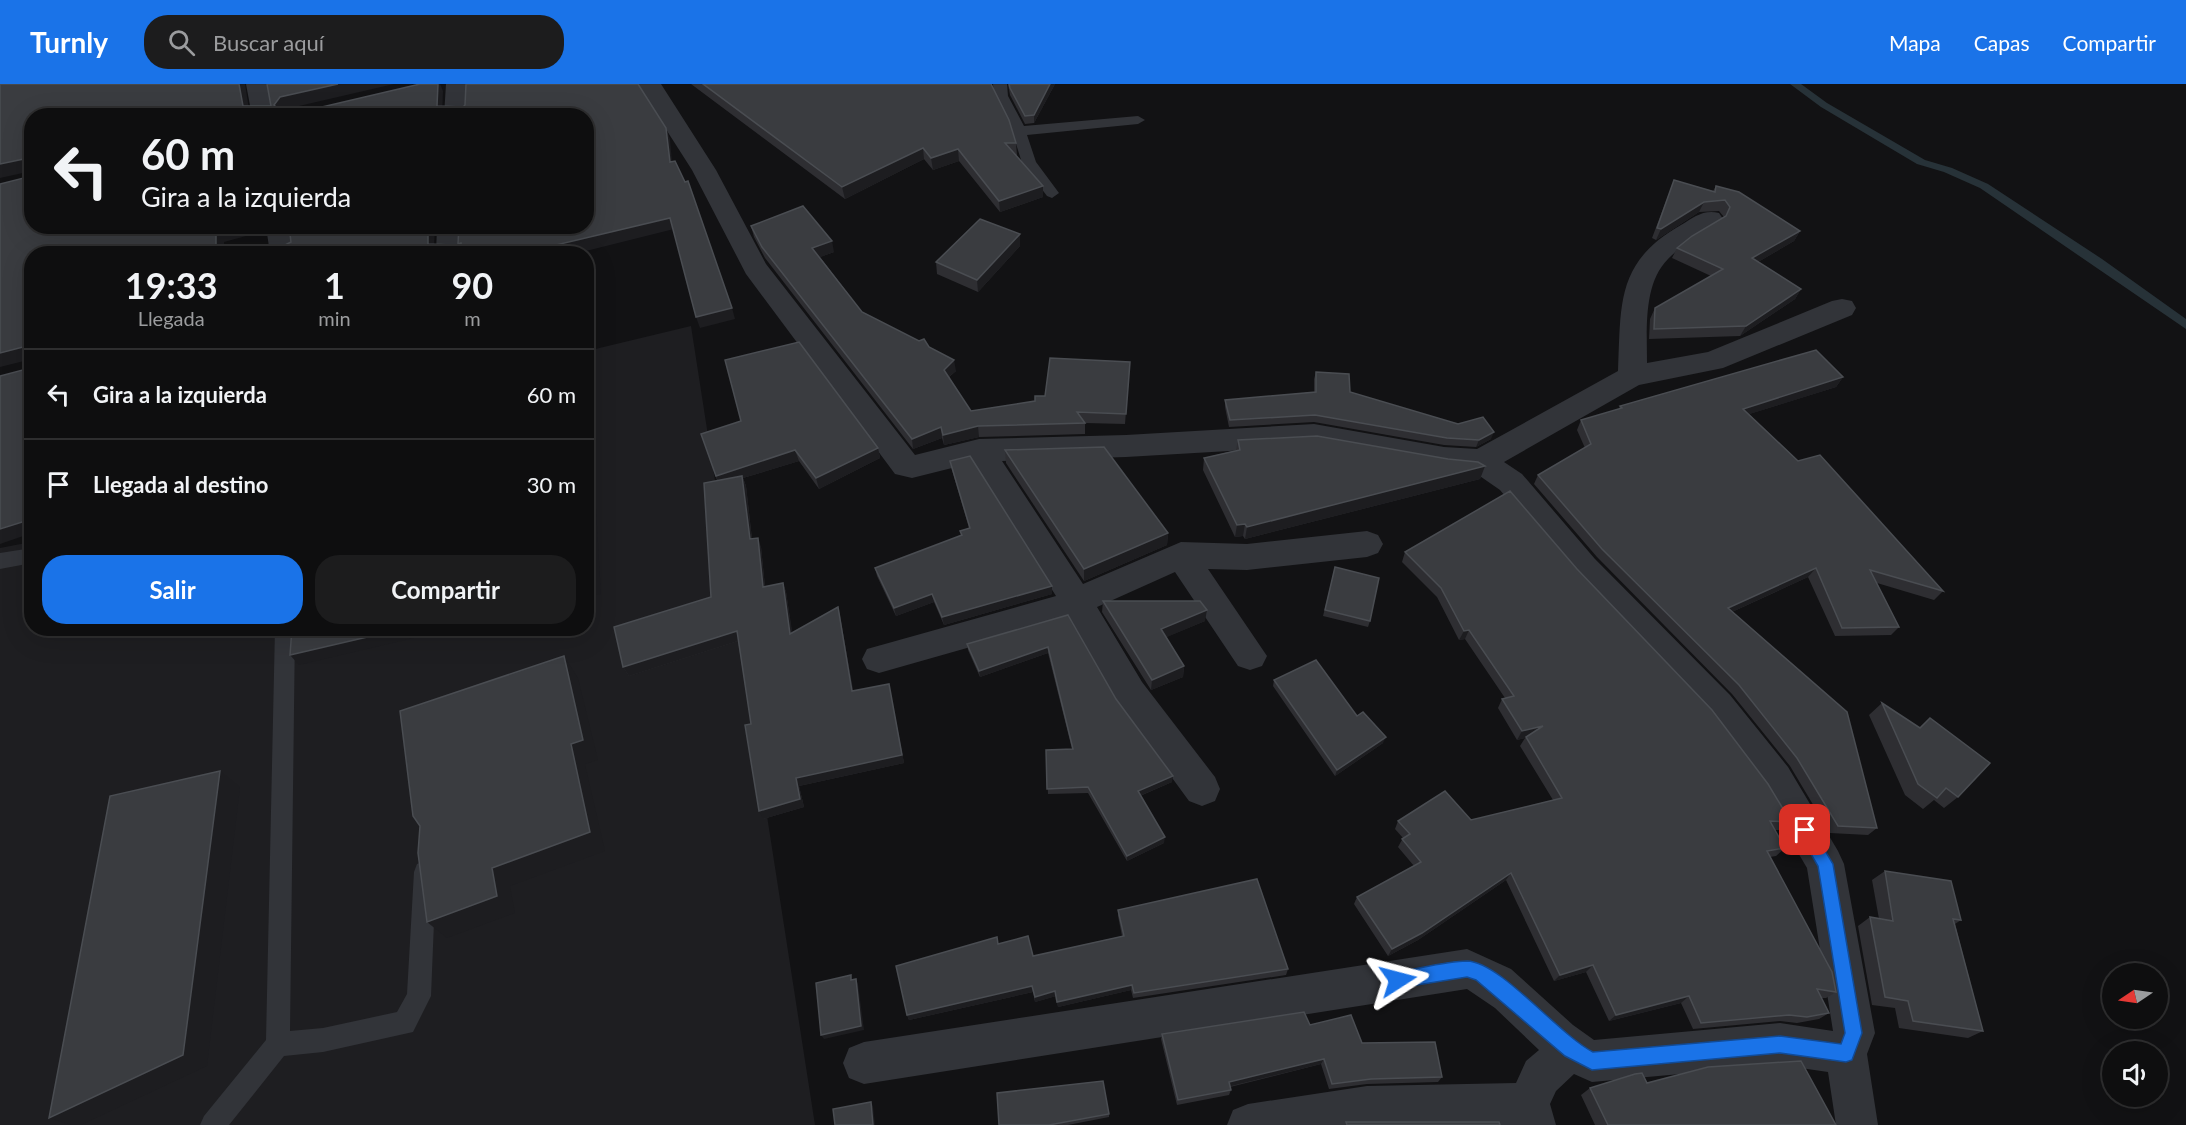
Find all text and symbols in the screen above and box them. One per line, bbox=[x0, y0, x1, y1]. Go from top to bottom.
search box bbox=[144, 15, 564, 69]
text: Turnly bbox=[30, 25, 108, 59]
icon: search bbox=[165, 26, 198, 59]
text: Buscar aquí bbox=[213, 29, 324, 56]
text: Mapa bbox=[1889, 30, 1941, 55]
text: Capas bbox=[1974, 30, 2030, 55]
text: Compartir bbox=[2063, 30, 2156, 55]
text: 60 m bbox=[141, 129, 235, 179]
icon: left bbox=[42, 132, 120, 210]
text: Gira a la izquierda bbox=[141, 180, 351, 213]
text: 19:33 bbox=[125, 263, 218, 307]
text: 1 bbox=[324, 263, 345, 307]
text: 90 bbox=[451, 263, 493, 307]
text: Llegada bbox=[138, 306, 205, 330]
text: min bbox=[318, 306, 351, 330]
text: m bbox=[464, 306, 481, 330]
icon: left bbox=[42, 378, 75, 411]
text: Gira a la izquierda bbox=[93, 381, 267, 408]
text: 60 m bbox=[527, 381, 576, 408]
icon: arrive bbox=[42, 468, 75, 501]
text: Llegada al destino bbox=[93, 471, 269, 498]
text: 30 m bbox=[527, 471, 576, 498]
button: Salir bbox=[42, 555, 303, 624]
button: Compartir bbox=[315, 555, 576, 624]
pin bbox=[1779, 804, 1830, 855]
icon: arrive bbox=[1788, 813, 1821, 846]
position arrow bbox=[1366, 948, 1430, 1012]
north arrow bbox=[2102, 963, 2168, 1029]
map controls bbox=[2102, 963, 2168, 1107]
button: sound bbox=[2102, 1041, 2168, 1107]

